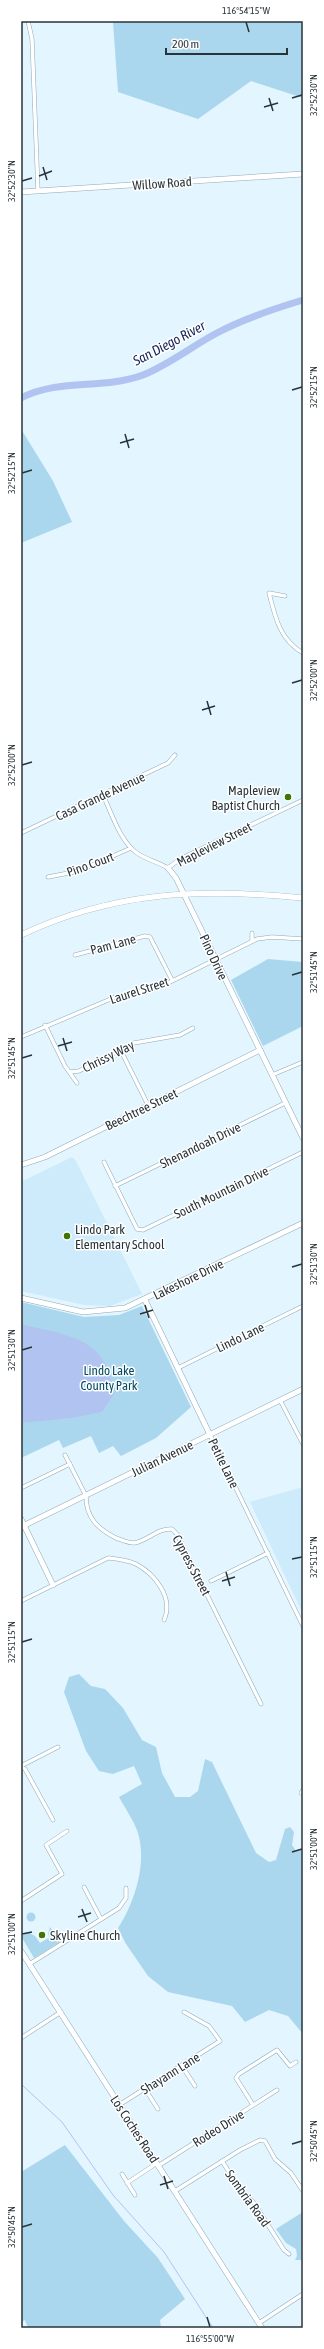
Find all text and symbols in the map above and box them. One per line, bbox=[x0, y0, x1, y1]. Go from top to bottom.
text: 116°54'15"W bbox=[222, 5, 271, 16]
scale bar bbox=[166, 30, 287, 56]
text: 200 m bbox=[172, 37, 199, 51]
text: 32°52'30"N bbox=[308, 74, 319, 116]
text: 32°52'30"N bbox=[6, 160, 17, 202]
street label: Willow Road bbox=[132, 174, 192, 193]
water label: San Diego River bbox=[129, 317, 209, 369]
text: 32°52'15"N bbox=[308, 366, 319, 408]
text: 32°52'15"N bbox=[6, 452, 17, 494]
text: 32°52'00"N bbox=[308, 659, 319, 701]
text: 32°52'00"N bbox=[6, 744, 17, 786]
street label: Casa Grande Avenue bbox=[53, 769, 147, 824]
place label: Mapleview Baptist Church bbox=[211, 783, 280, 813]
marker: Mapleview Baptist Church bbox=[283, 792, 293, 802]
street label: Mapleview Street bbox=[174, 819, 254, 870]
street label: Pino Court bbox=[65, 849, 116, 880]
street label: Pam Lane bbox=[89, 931, 138, 958]
street label: Pino Drive bbox=[196, 932, 231, 982]
text: 32°51'45"N bbox=[308, 951, 319, 993]
street label: Laurel Street bbox=[108, 974, 171, 1007]
text: 32°51'45"N bbox=[6, 1037, 17, 1079]
street label: Chrissy Way bbox=[80, 1037, 137, 1075]
street label: Beechtree Street bbox=[103, 1085, 180, 1133]
street label: Shenandoah Drive bbox=[157, 1119, 243, 1171]
street label: South Mountain Drive bbox=[172, 1163, 271, 1222]
place label: Lindo Park Elementary School bbox=[75, 1222, 165, 1252]
marker: Lindo Park Elementary School bbox=[62, 1231, 72, 1241]
text: 32°51'30"N bbox=[308, 1243, 319, 1285]
street label: Lakeshore Drive bbox=[151, 1256, 226, 1303]
street label: Lindo Lane bbox=[214, 1319, 267, 1356]
text: 32°51'30"N bbox=[6, 1329, 17, 1371]
park label: Lindo Lake County Park bbox=[80, 1363, 138, 1393]
street label: Petite Lane bbox=[205, 1436, 242, 1491]
street label: Julian Avenue bbox=[129, 1437, 196, 1480]
street label: Cypress Street bbox=[169, 1532, 214, 1598]
text: 32°51'15"N bbox=[308, 1536, 319, 1578]
text: 32°51'15"N bbox=[6, 1621, 17, 1663]
text: 32°51'00"N bbox=[308, 1828, 319, 1870]
text: 32°51'00"N bbox=[6, 1913, 17, 1955]
place label: Skyline Church bbox=[50, 1928, 120, 1943]
marker: Skyline Church bbox=[37, 1930, 47, 1940]
street label: Shayann Lane bbox=[138, 2049, 203, 2097]
street label: Los Coches Road bbox=[107, 2093, 162, 2166]
street label: Rodeo Drive bbox=[190, 2107, 247, 2150]
text: 32°50'45"N bbox=[308, 2120, 319, 2162]
street label: Sombria Road bbox=[222, 2167, 273, 2230]
text: 32°50'45"N bbox=[6, 2206, 17, 2248]
text: 116°55'00"W bbox=[186, 2333, 235, 2344]

